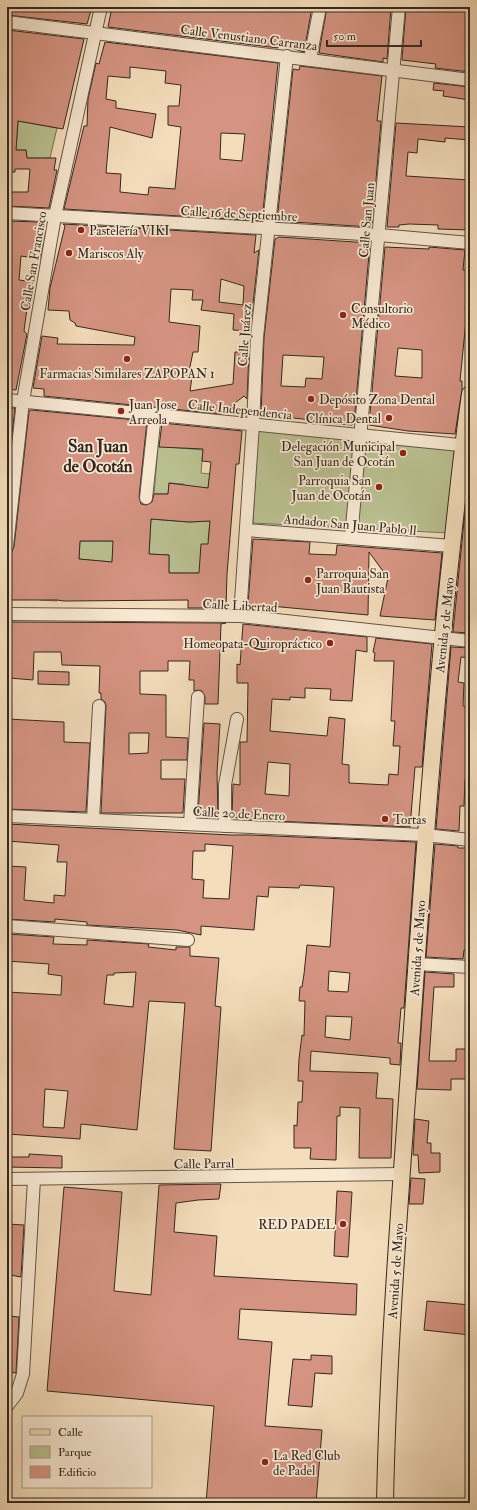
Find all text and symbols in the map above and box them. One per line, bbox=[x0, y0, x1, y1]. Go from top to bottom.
street label: Calle Venustiano Carranza bbox=[180, 22, 319, 54]
scale bar bbox=[327, 22, 421, 48]
text: 50 m bbox=[333, 29, 357, 44]
street label: Calle San Juan bbox=[356, 182, 378, 258]
street label: Calle 16 de Septiembre bbox=[180, 203, 298, 226]
street label: Calle San Francisco bbox=[17, 210, 51, 312]
place label: Pastelería VIKI bbox=[89, 223, 170, 239]
marker: Pastelería VIKI bbox=[76, 225, 86, 235]
place label: Mariscos Aly bbox=[77, 246, 144, 263]
marker: Mariscos Aly bbox=[64, 248, 74, 258]
place label: Consultorio Médico bbox=[351, 301, 413, 332]
street label: Calle Juárez bbox=[235, 302, 255, 367]
marker: Consultorio Médico bbox=[338, 310, 348, 320]
marker: Farmacias Similares ZAPOPAN 1 bbox=[122, 354, 132, 364]
place label: Farmacias Similares ZAPOPAN 1 bbox=[39, 366, 215, 382]
place label: Depósito Zona Dental bbox=[319, 392, 436, 409]
marker: Depósito Zona Dental bbox=[306, 394, 316, 404]
place label: Juan Jose Arreola bbox=[128, 397, 177, 428]
street label: Calle Independencia bbox=[187, 397, 293, 424]
marker: Juan Jose Arreola bbox=[116, 406, 126, 416]
place label: Clínica Dental bbox=[306, 411, 382, 427]
marker: Clínica Dental bbox=[384, 413, 394, 423]
district label: San Juan de Ocotán bbox=[63, 436, 133, 477]
place label: Delegación Municipal San Juan de Ocotán bbox=[281, 439, 396, 470]
marker: Delegación Municipal San Juan de Ocotán bbox=[398, 448, 408, 458]
place label: Parroquia San Juan de Ocotán bbox=[291, 473, 371, 504]
marker: Parroquia San Juan de Ocotán bbox=[374, 482, 384, 492]
street label: Andador San Juan Pablo ll bbox=[282, 511, 418, 539]
place label: Parroquia San Juan Bautista bbox=[315, 566, 389, 597]
marker: Parroquia San Juan Bautista bbox=[303, 575, 313, 585]
street label: Avenida 5 de Mayo bbox=[432, 576, 459, 675]
street label: Calle Libertad bbox=[202, 596, 278, 616]
place label: Homeopata-Quiropráctico bbox=[183, 636, 322, 653]
marker: Homeopata-Quiropráctico bbox=[325, 638, 335, 648]
street label: Calle 20 de Enero bbox=[192, 804, 286, 824]
place label: Tortas bbox=[393, 812, 427, 828]
marker: Tortas bbox=[380, 814, 390, 824]
street label: Avenida 5 de Mayo bbox=[407, 900, 430, 998]
street label: Calle Parral bbox=[174, 1155, 235, 1173]
place label: RED PADEL bbox=[258, 1217, 336, 1233]
marker: RED PADEL bbox=[338, 1219, 348, 1229]
street label: Avenida 5 de Mayo bbox=[385, 1223, 408, 1321]
legend bbox=[22, 1416, 152, 1488]
text: Calle bbox=[58, 1425, 83, 1440]
text: Parque bbox=[58, 1445, 92, 1460]
place label: La Red Club de Padel bbox=[273, 1448, 340, 1479]
marker: La Red Club de Padel bbox=[260, 1457, 270, 1467]
text: Edificio bbox=[58, 1465, 96, 1480]

